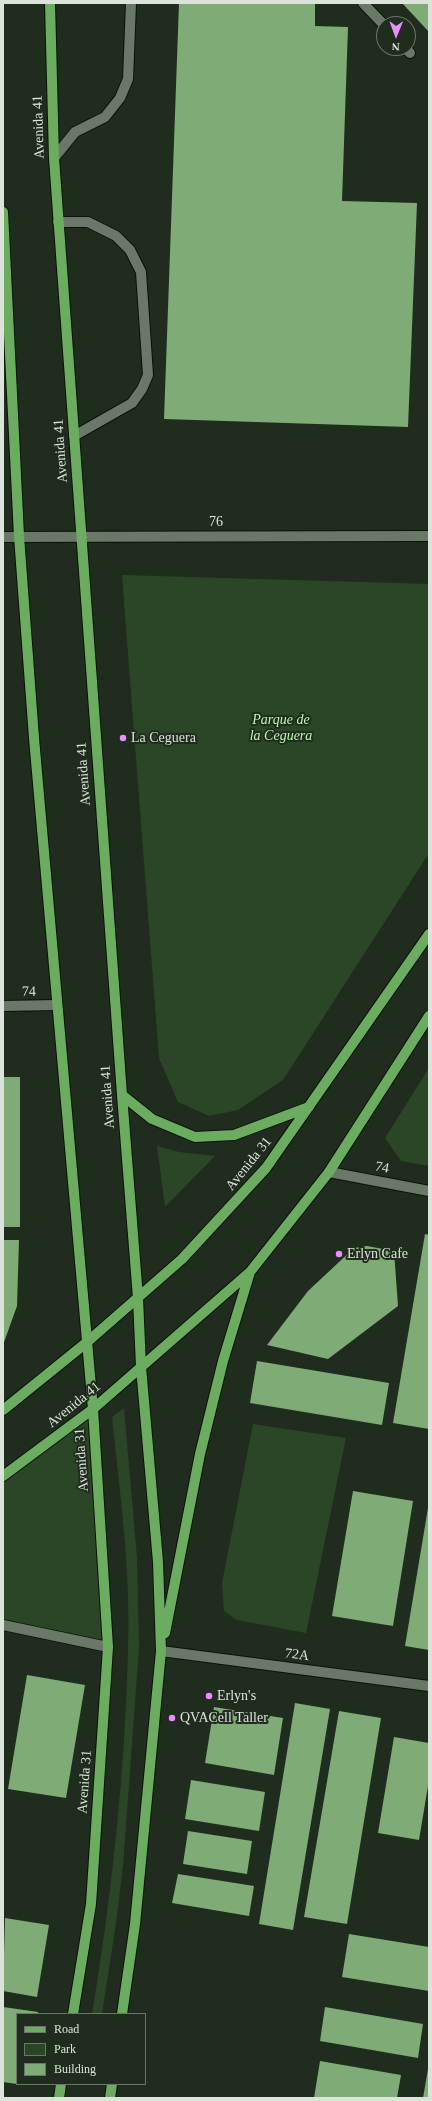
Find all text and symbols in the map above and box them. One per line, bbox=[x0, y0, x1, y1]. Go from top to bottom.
north arrow bbox=[376, 16, 416, 56]
text: N bbox=[392, 41, 400, 53]
street label: Avenida 41 bbox=[29, 95, 49, 159]
street label: Avenida 41 bbox=[50, 419, 72, 483]
street label: 76 bbox=[209, 514, 223, 530]
park label: Parque de la Ceguera bbox=[250, 712, 312, 744]
place label: La Ceguera bbox=[131, 730, 196, 746]
marker: La Ceguera bbox=[118, 733, 128, 743]
street label: Avenida 41 bbox=[73, 742, 95, 806]
street label: 74 bbox=[22, 983, 36, 1001]
street label: Avenida 41 bbox=[97, 1065, 119, 1129]
street label: Avenida 31 bbox=[222, 1134, 276, 1194]
street label: 74 bbox=[374, 1158, 390, 1178]
place label: Erlyn Cafe bbox=[347, 1246, 408, 1262]
marker: Erlyn Cafe bbox=[334, 1249, 344, 1259]
street label: Avenida 41 bbox=[44, 1378, 104, 1432]
street label: Avenida 31 bbox=[71, 1428, 93, 1492]
street label: 72A bbox=[284, 1645, 310, 1665]
place label: Erlyn's bbox=[217, 1688, 256, 1704]
marker: Erlyn's bbox=[204, 1691, 214, 1701]
place label: QVACell Taller bbox=[180, 1710, 268, 1726]
marker: QVACell Taller bbox=[167, 1713, 177, 1723]
street label: Avenida 31 bbox=[74, 1750, 96, 1814]
legend bbox=[16, 2013, 146, 2085]
text: Road bbox=[54, 2022, 79, 2036]
text: Park bbox=[54, 2042, 76, 2056]
text: Building bbox=[54, 2062, 96, 2076]

